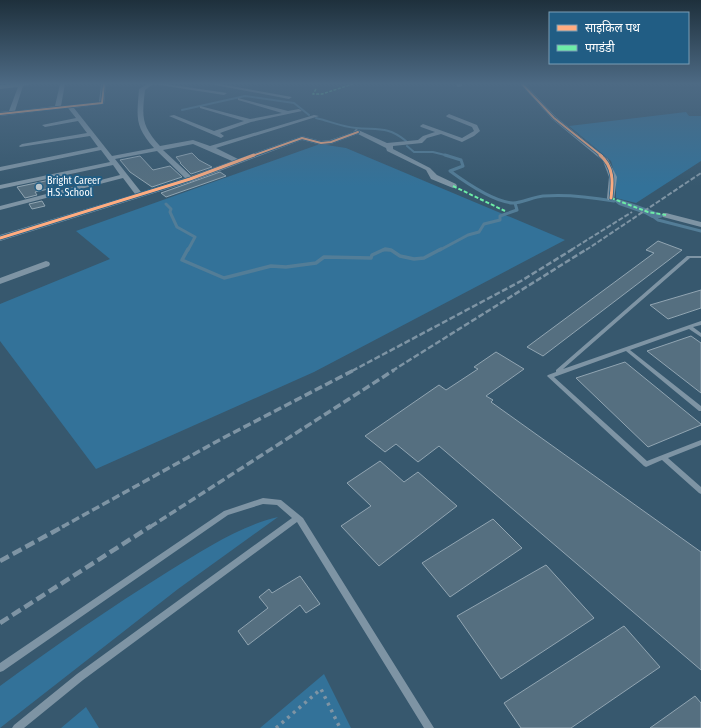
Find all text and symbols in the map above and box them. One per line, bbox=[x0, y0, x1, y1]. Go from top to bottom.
legend bbox=[549, 12, 689, 64]
text: साइकिल पथ bbox=[585, 20, 640, 35]
text: पगडंडी bbox=[585, 40, 615, 55]
place label: Bright Career H.S. School bbox=[47, 175, 101, 199]
marker: Bright Career H.S. School bbox=[34, 182, 44, 192]

